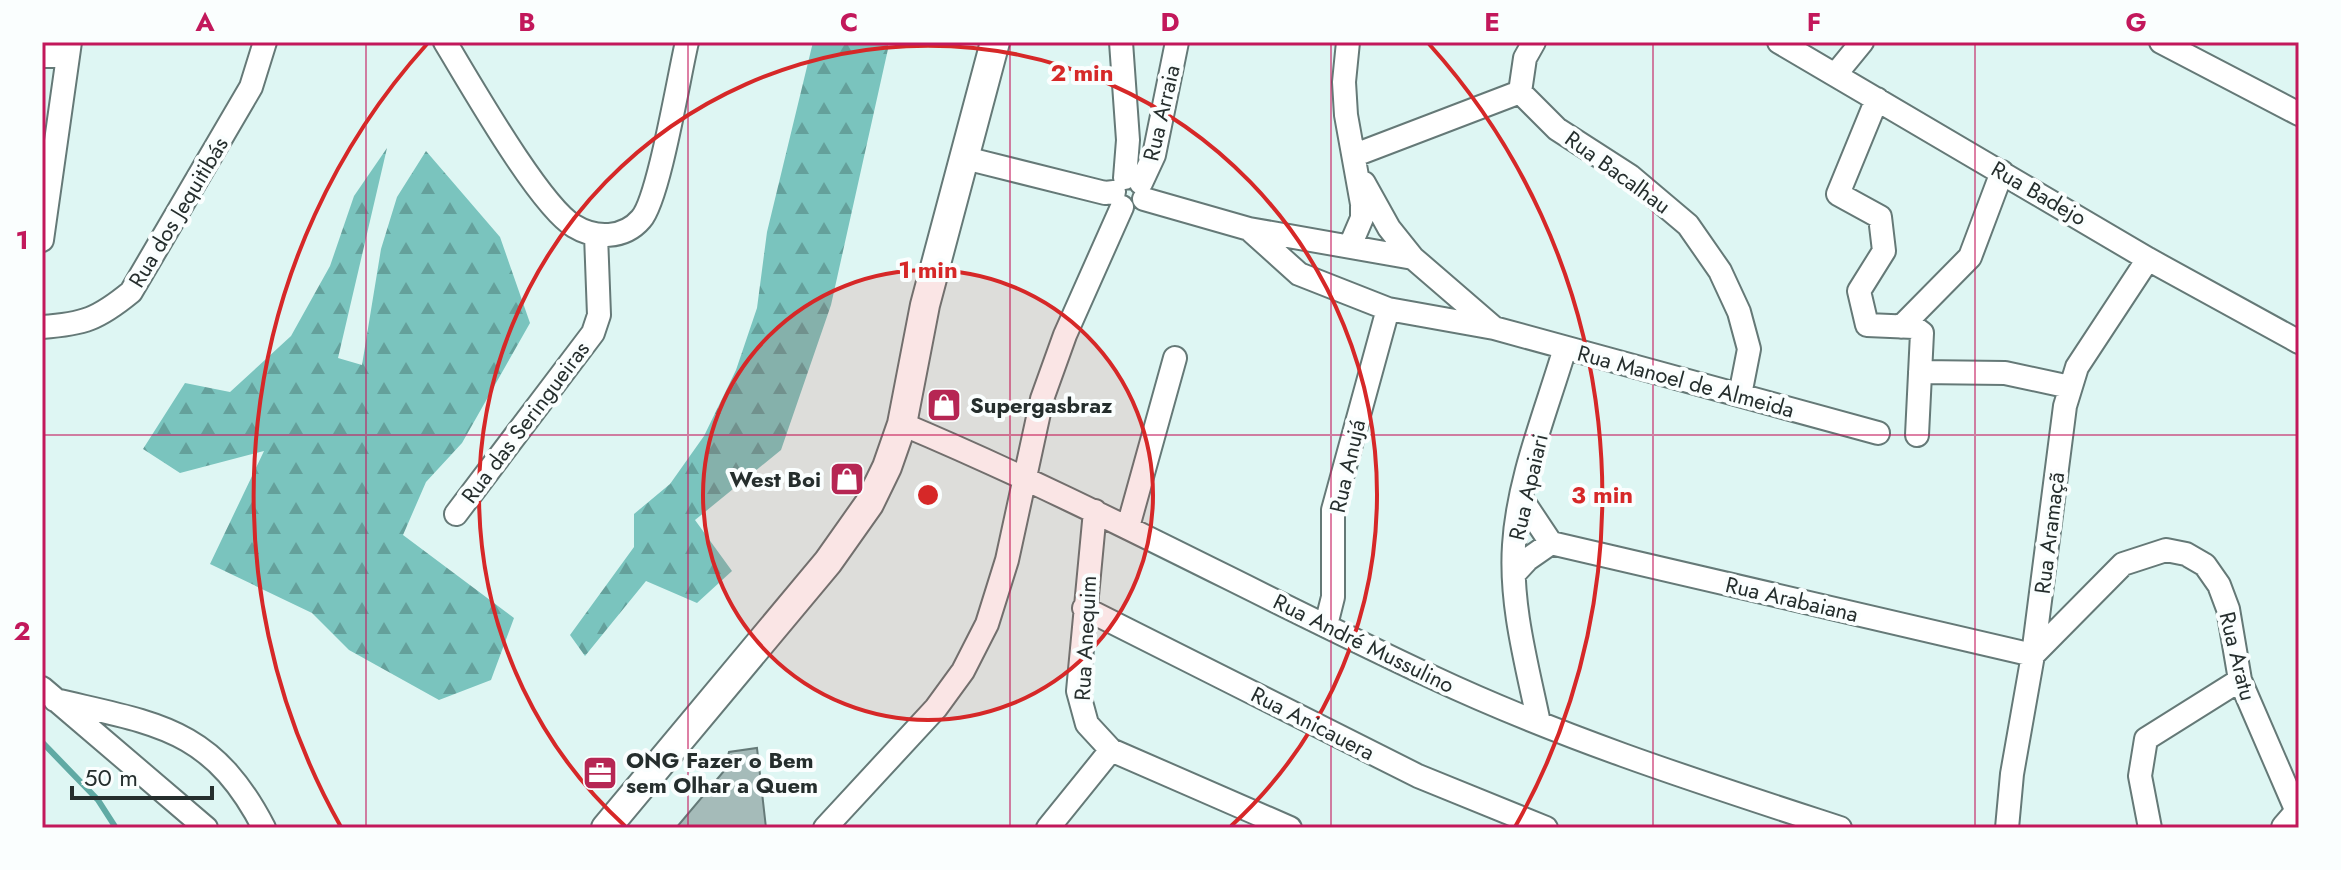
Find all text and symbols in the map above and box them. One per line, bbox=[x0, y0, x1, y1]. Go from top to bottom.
text: A bbox=[194, 3, 215, 41]
text: B bbox=[518, 3, 536, 41]
text: C bbox=[840, 3, 858, 41]
text: D bbox=[1160, 3, 1180, 41]
text: E bbox=[1484, 3, 1500, 41]
text: F bbox=[1807, 3, 1821, 41]
text: G bbox=[2125, 3, 2147, 41]
text: 2 min bbox=[1050, 55, 1114, 90]
street label: Rua Arraia bbox=[1134, 62, 1188, 164]
street label: Rua Bacalhau bbox=[1559, 123, 1677, 221]
street label: Rua dos Jequitibás bbox=[120, 131, 236, 293]
street label: Rua Badejo bbox=[1985, 153, 2093, 233]
text: 1 bbox=[15, 221, 29, 259]
text: 1 min bbox=[898, 252, 958, 287]
street label: Rua das Seringueiras bbox=[453, 334, 597, 510]
street label: Rua Manoel de Almeida bbox=[1574, 337, 1798, 425]
shop icon: Supergasbraz bbox=[925, 386, 963, 424]
place label: Supergasbraz bbox=[970, 389, 1113, 421]
street label: Rua Anujá bbox=[1321, 416, 1373, 516]
street label: Rua Apaiari bbox=[1500, 431, 1556, 543]
shop icon: West Boi bbox=[828, 460, 866, 498]
place label: West Boi bbox=[729, 463, 821, 495]
street label: Rua Aramaçã bbox=[2026, 470, 2072, 596]
text: 3 min bbox=[1571, 477, 1633, 512]
centre of rings bbox=[914, 481, 942, 509]
street label: Rua Arabaiana bbox=[1723, 568, 1861, 630]
street label: Rua Anequim bbox=[1066, 575, 1104, 701]
street label: Rua André Mussulino bbox=[1268, 585, 1460, 701]
street label: Rua Aratu bbox=[2212, 608, 2264, 704]
text: 2 bbox=[13, 612, 31, 650]
street label: Rua Anicauera bbox=[1246, 678, 1380, 768]
place label: ONG Fazer o Bem sem Olhar a Quem bbox=[626, 744, 818, 801]
scale bar bbox=[72, 750, 212, 800]
office icon: ONG Fazer o Bem sem Olhar a Quem bbox=[581, 754, 619, 792]
text: 50 m bbox=[84, 760, 138, 795]

